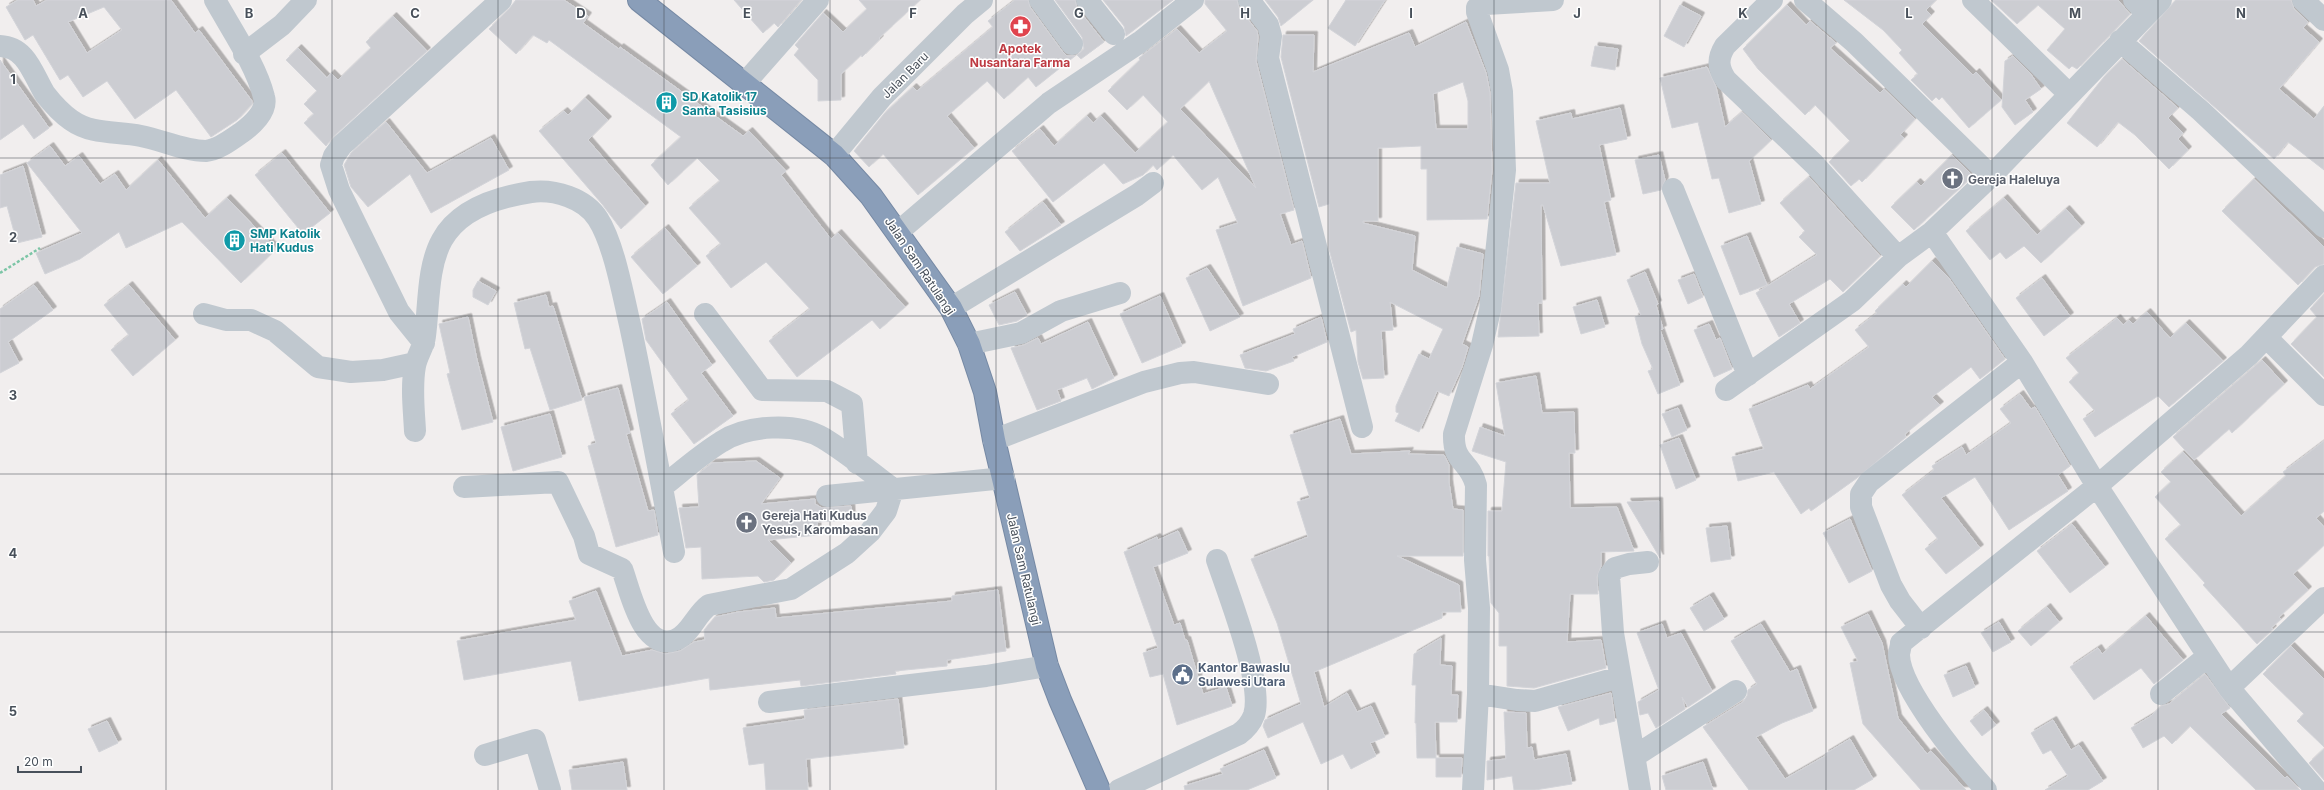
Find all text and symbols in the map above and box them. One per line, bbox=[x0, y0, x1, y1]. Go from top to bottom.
text: A bbox=[78, 5, 88, 21]
text: B bbox=[245, 5, 254, 21]
text: C bbox=[410, 5, 420, 21]
text: D bbox=[576, 5, 586, 21]
text: E bbox=[743, 5, 751, 21]
text: F bbox=[909, 5, 917, 21]
text: G bbox=[1074, 5, 1084, 21]
text: H bbox=[1240, 5, 1250, 21]
text: I bbox=[1409, 5, 1413, 21]
text: J bbox=[1573, 5, 1581, 21]
text: K bbox=[1738, 5, 1748, 21]
text: L bbox=[1905, 5, 1913, 21]
text: M bbox=[2069, 5, 2081, 21]
text: N bbox=[2236, 5, 2246, 21]
pharmacy icon: Apotek Nusantara Farma bbox=[1007, 14, 1033, 40]
place label: Apotek Nusantara Farma bbox=[970, 41, 1070, 70]
street label: Jalan Baru bbox=[879, 49, 931, 101]
text: 1 bbox=[10, 71, 16, 87]
place label: SD Katolik 17 Santa Tasisius bbox=[682, 89, 767, 118]
building icon: SD Katolik 17 Santa Tasisius bbox=[653, 90, 679, 116]
church icon: Gereja Haleluya bbox=[1940, 166, 1966, 192]
place label: Gereja Haleluya bbox=[1968, 172, 2060, 187]
street label: Jalan Sam Ratulangi bbox=[882, 214, 958, 318]
place label: SMP Katolik Hati Kudus bbox=[250, 226, 320, 255]
building icon: SMP Katolik Hati Kudus bbox=[221, 227, 247, 253]
text: 2 bbox=[9, 229, 17, 245]
text: 3 bbox=[9, 387, 17, 403]
place label: Gereja Hati Kudus Yesus, Karombasan bbox=[762, 508, 878, 537]
church icon: Gereja Hati Kudus Yesus, Karombasan bbox=[733, 509, 759, 535]
street label: Jalan Sam Ratulangi bbox=[1004, 512, 1044, 627]
text: 4 bbox=[9, 545, 18, 561]
place label: Kantor Bawaslu Sulawesi Utara bbox=[1198, 660, 1290, 689]
public building icon: Kantor Bawaslu Sulawesi Utara bbox=[1170, 661, 1196, 687]
text: 5 bbox=[9, 703, 17, 719]
scale bar bbox=[18, 748, 81, 774]
text: 20 m bbox=[24, 754, 53, 769]

